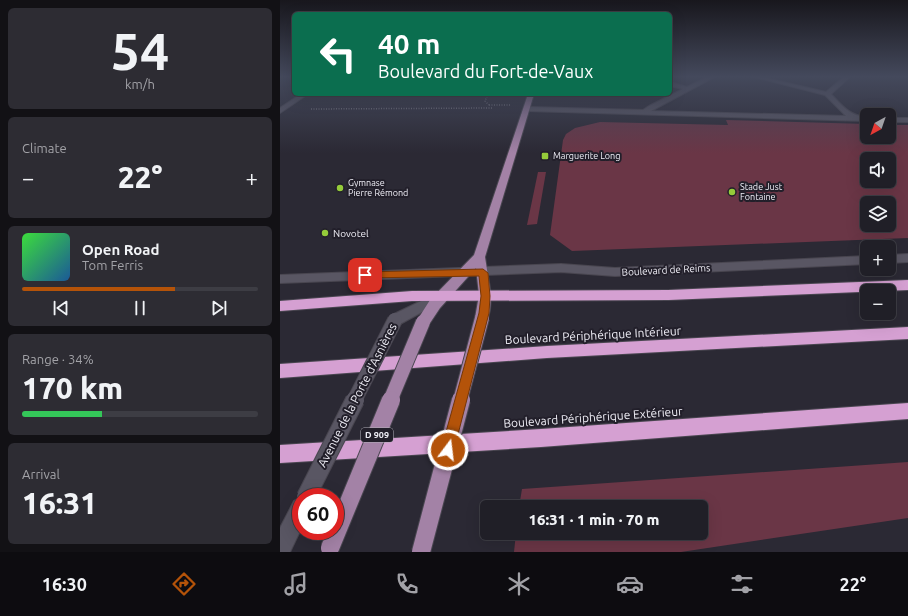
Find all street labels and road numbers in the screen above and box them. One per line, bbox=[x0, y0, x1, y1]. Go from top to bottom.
street label: Boulevard de Reims bbox=[621, 262, 711, 278]
street label: Avenue de la Porte d'Asnières bbox=[315, 321, 399, 469]
street label: Boulevard Périphérique Intérieur bbox=[505, 324, 682, 346]
street label: Boulevard Périphérique Extérieur bbox=[503, 404, 683, 430]
road number: D 909 bbox=[361, 428, 393, 442]

